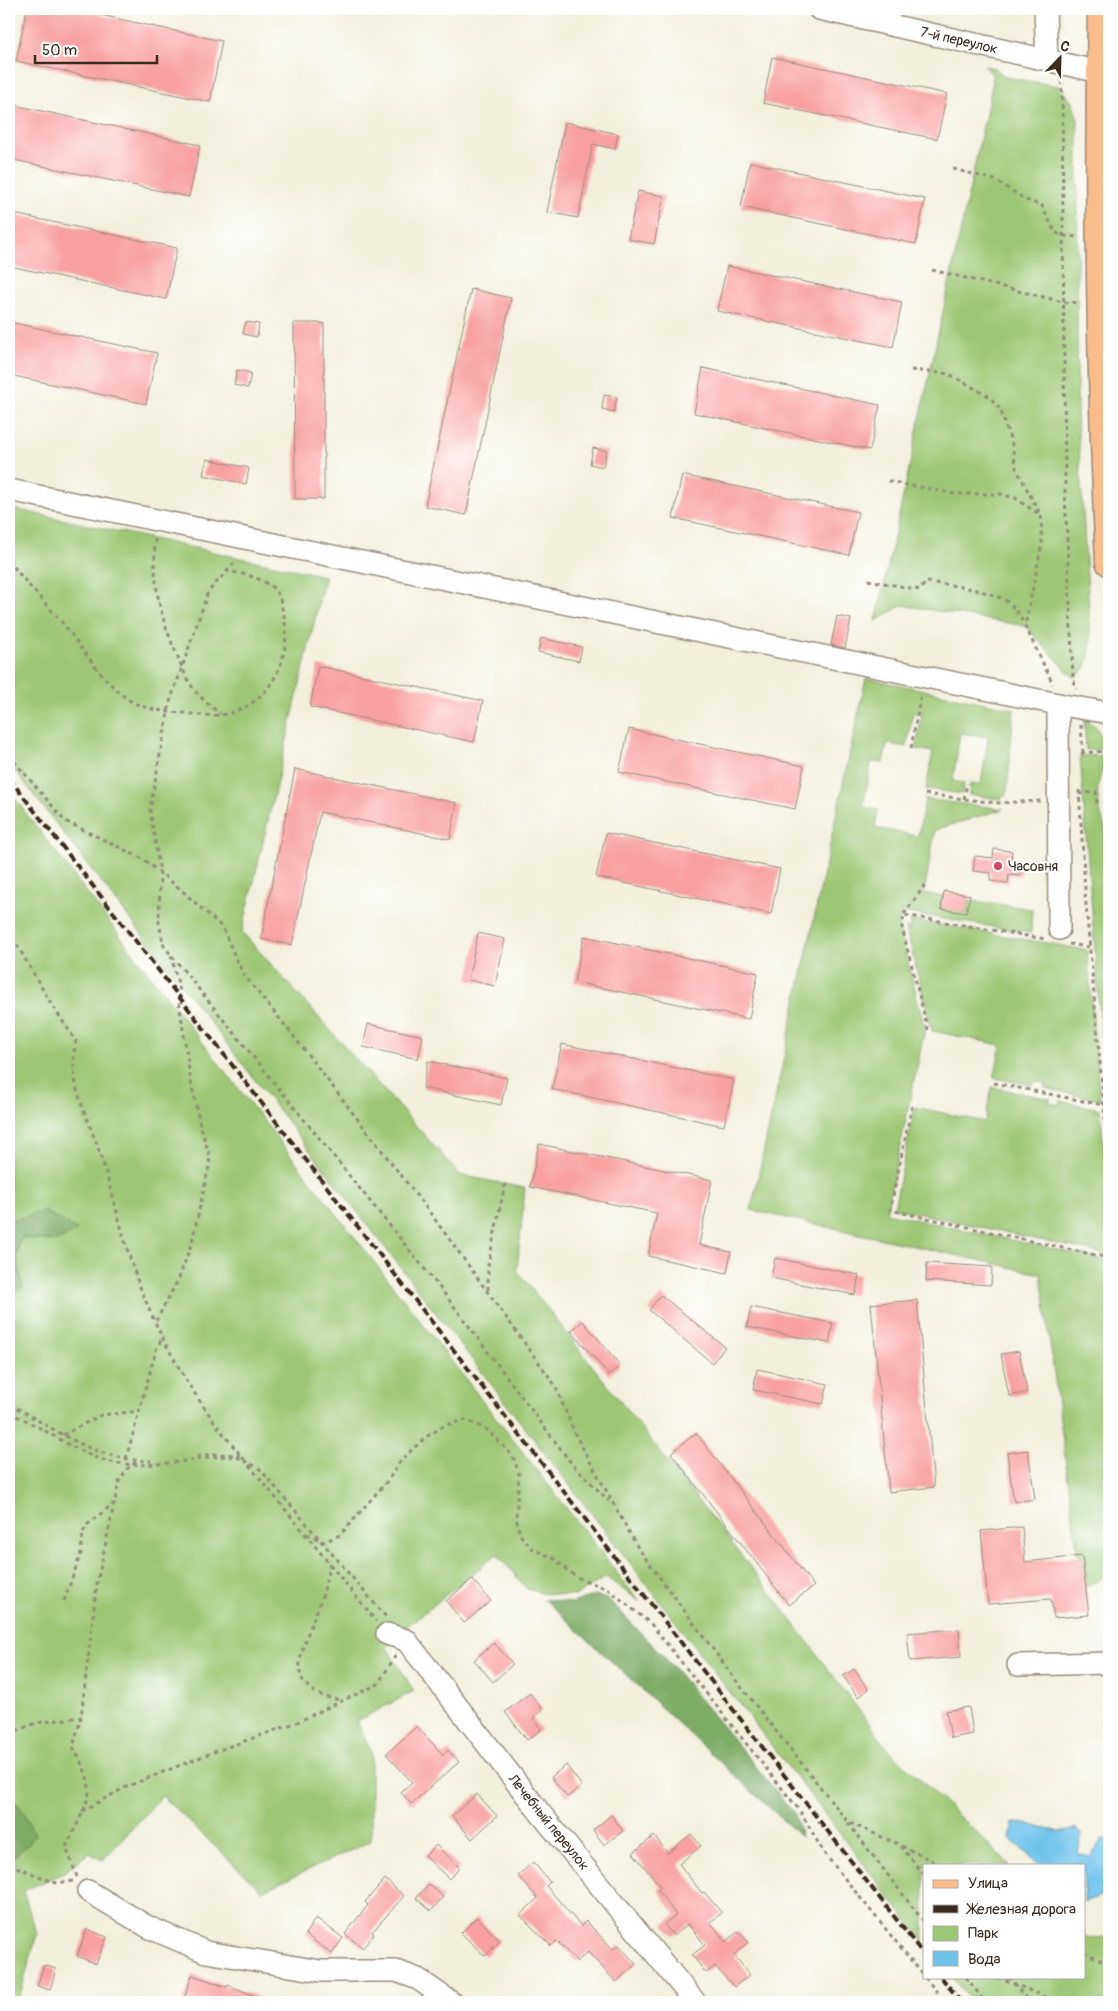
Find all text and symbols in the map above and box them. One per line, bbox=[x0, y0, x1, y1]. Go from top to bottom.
street label: 7-й переулок bbox=[919, 23, 999, 58]
scale bar bbox=[35, 32, 158, 64]
north arrow bbox=[1036, 32, 1086, 82]
text: С bbox=[1058, 37, 1073, 56]
text: 50 m bbox=[42, 41, 77, 60]
place label: Часовня bbox=[1008, 858, 1058, 875]
marker: Часовня bbox=[992, 860, 1004, 872]
street label: Лечебный переулок bbox=[504, 1770, 593, 1874]
legend bbox=[923, 1864, 1086, 1978]
text: Улица bbox=[968, 1874, 1008, 1893]
text: Железная дорога bbox=[966, 1900, 1076, 1919]
text: Парк bbox=[968, 1924, 999, 1943]
text: Вода bbox=[968, 1950, 1001, 1969]

